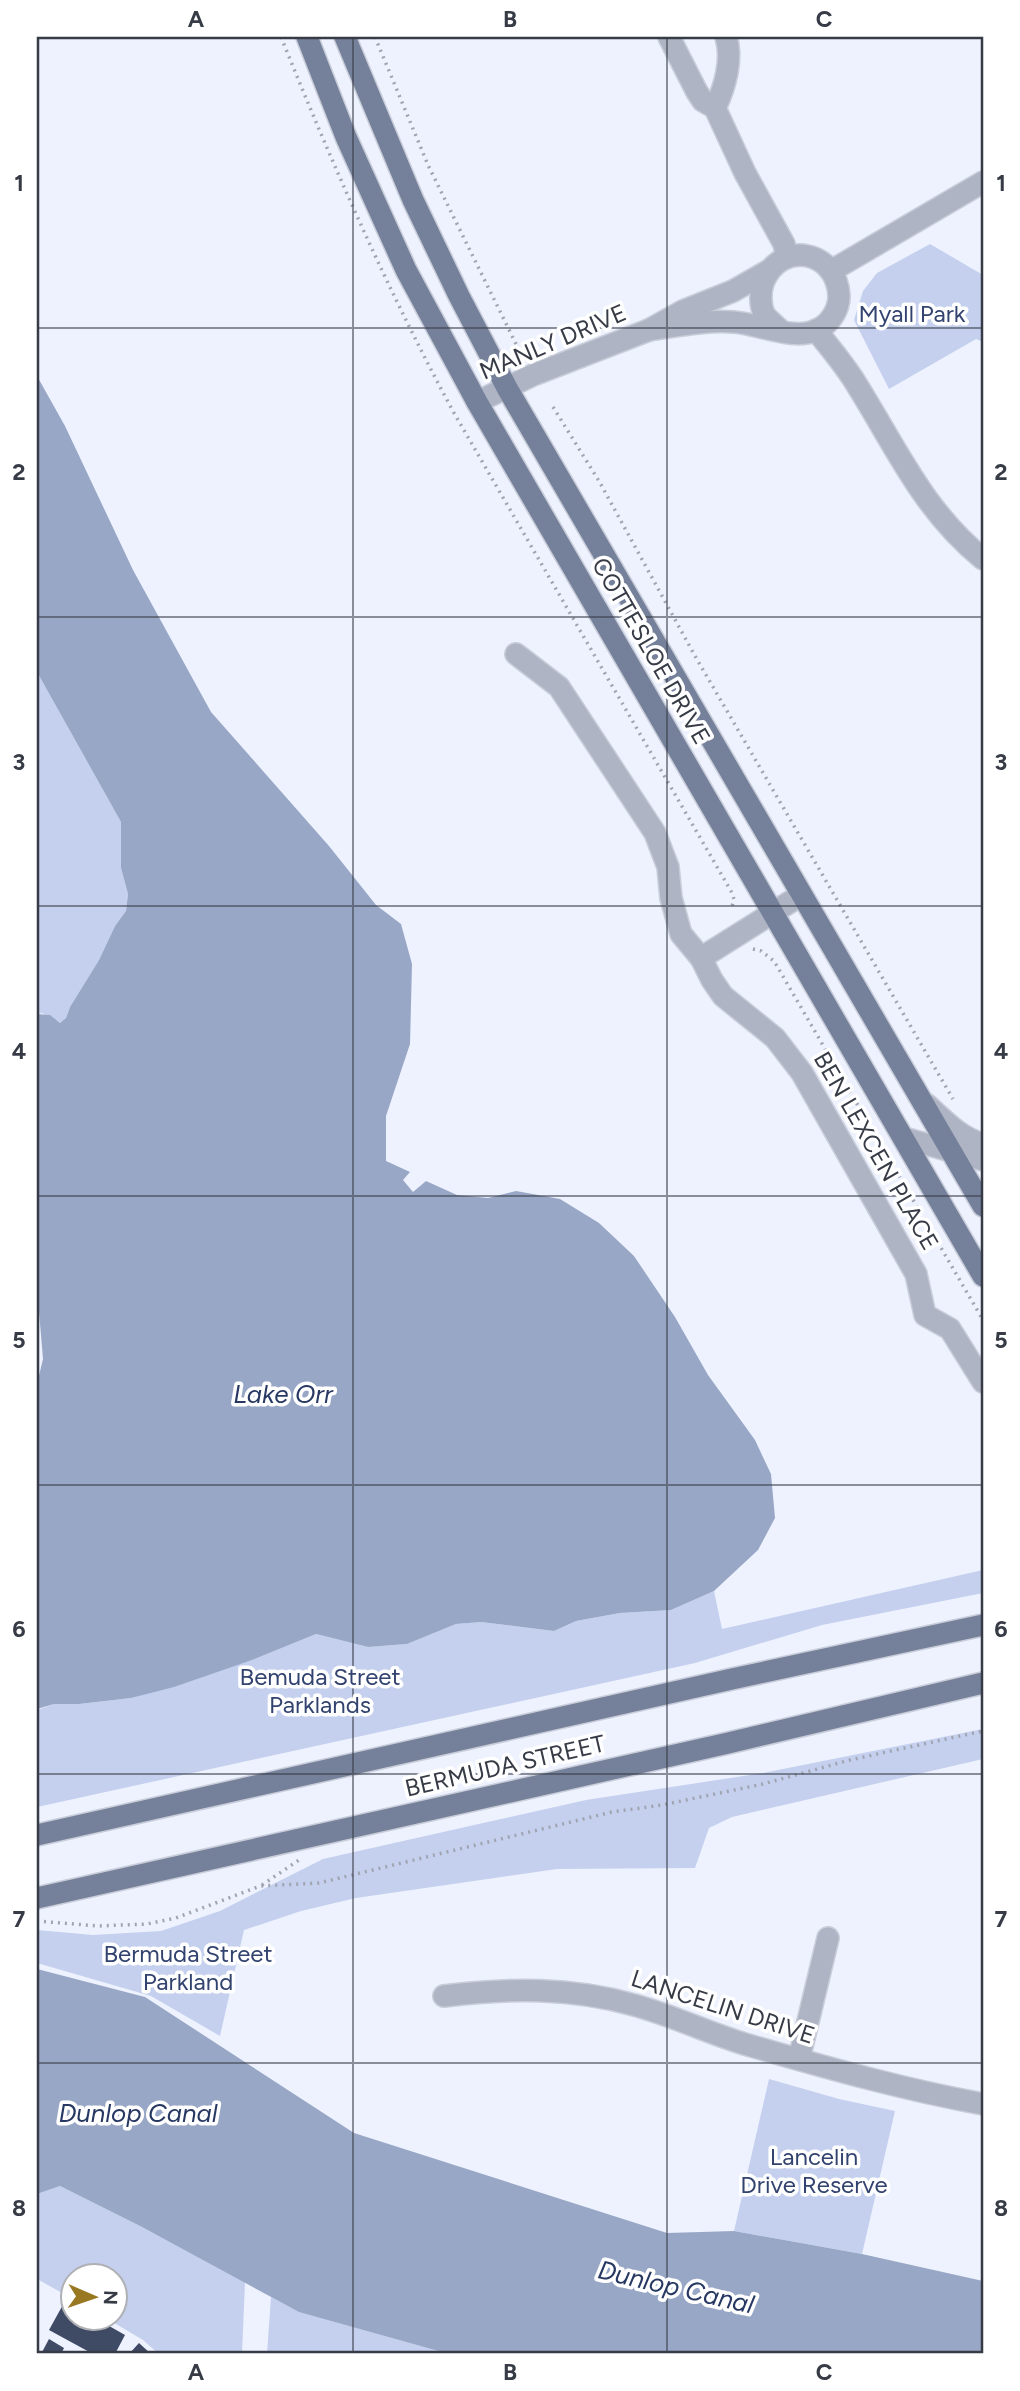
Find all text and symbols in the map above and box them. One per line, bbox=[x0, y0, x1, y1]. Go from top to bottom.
text: A bbox=[188, 5, 205, 33]
text: B bbox=[503, 5, 517, 33]
text: C bbox=[816, 5, 833, 33]
text: 1 bbox=[14, 169, 24, 197]
text: 1 bbox=[996, 169, 1006, 197]
street label: MANLY DRIVE bbox=[475, 298, 631, 385]
park label: Myall Park bbox=[858, 299, 966, 328]
text: 2 bbox=[12, 458, 26, 486]
text: 2 bbox=[994, 458, 1008, 486]
street label: COTTESLOE DRIVE bbox=[586, 552, 717, 749]
text: 3 bbox=[13, 748, 25, 776]
text: 3 bbox=[995, 748, 1007, 776]
text: 4 bbox=[12, 1037, 26, 1065]
text: 4 bbox=[994, 1037, 1008, 1065]
street label: BEN LEXCEN PLACE bbox=[808, 1046, 945, 1255]
text: 5 bbox=[12, 1326, 26, 1354]
text: 5 bbox=[994, 1326, 1008, 1354]
water label: Lake Orr bbox=[233, 1378, 334, 1410]
text: 6 bbox=[12, 1615, 26, 1643]
text: 6 bbox=[994, 1615, 1008, 1643]
park label: Bemuda Street Parklands bbox=[239, 1662, 401, 1719]
street label: BERMUDA STREET bbox=[402, 1728, 608, 1803]
text: 7 bbox=[13, 1905, 26, 1933]
text: 7 bbox=[995, 1905, 1008, 1933]
park label: Bermuda Street Parkland bbox=[103, 1939, 273, 1996]
street label: LANCELIN DRIVE bbox=[628, 1963, 819, 2050]
water label: Dunlop Canal bbox=[58, 2097, 218, 2129]
park label: Lancelin Drive Reserve bbox=[740, 2142, 888, 2199]
text: 8 bbox=[12, 2194, 26, 2222]
text: 8 bbox=[994, 2194, 1008, 2222]
water label: Dunlop Canal bbox=[595, 2254, 757, 2321]
north arrow bbox=[60, 2262, 130, 2332]
text: N bbox=[99, 2290, 122, 2305]
text: A bbox=[188, 2358, 205, 2386]
text: B bbox=[503, 2358, 517, 2386]
text: C bbox=[816, 2358, 833, 2386]

